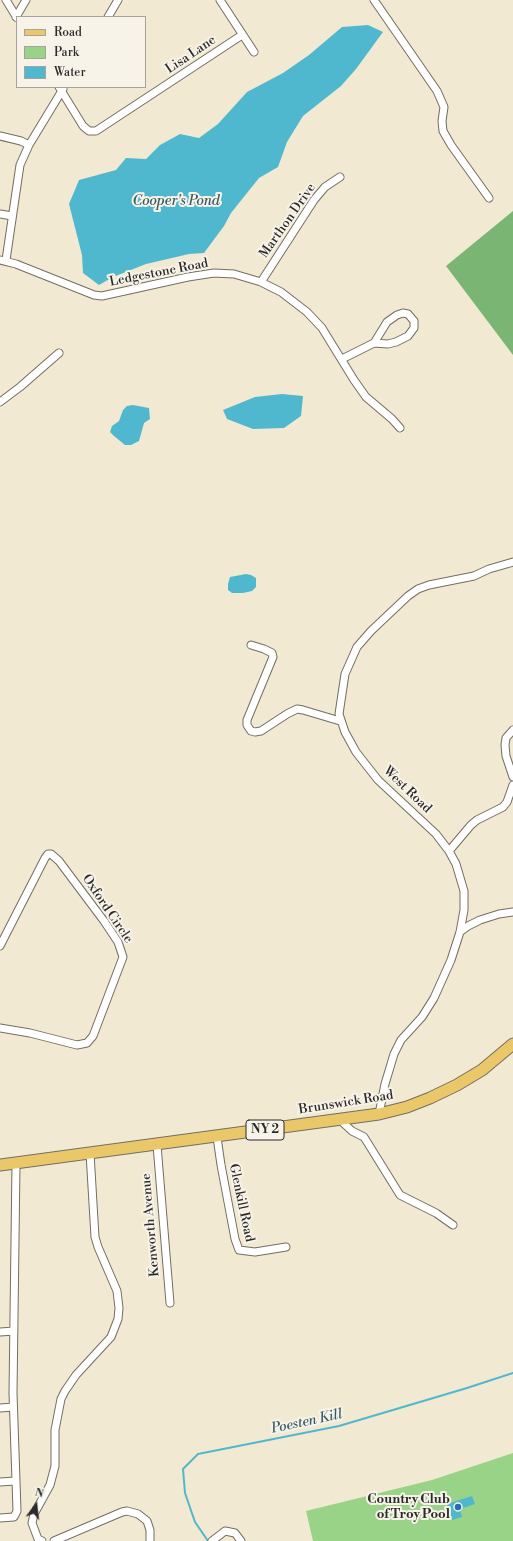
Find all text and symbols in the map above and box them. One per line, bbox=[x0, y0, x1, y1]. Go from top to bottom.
legend bbox=[16, 16, 146, 88]
text: Road bbox=[54, 25, 82, 40]
street label: Lisa Lane bbox=[163, 33, 219, 77]
text: Park bbox=[54, 45, 79, 60]
text: Water bbox=[54, 65, 86, 80]
street label: Marthon Drive bbox=[257, 181, 319, 261]
water label: Cooper's Pond bbox=[132, 194, 220, 210]
street label: Ledgestone Road bbox=[108, 256, 210, 290]
street label: West Road bbox=[380, 763, 434, 817]
street label: Oxford Circle bbox=[78, 872, 136, 946]
street label: Brunswick Road bbox=[298, 1088, 394, 1118]
road number: NY 2 bbox=[246, 1120, 284, 1140]
street label: Glenkill Road bbox=[225, 1163, 257, 1243]
street label: Kenworth Avenue bbox=[139, 1173, 163, 1277]
water label: Poesten Kill bbox=[270, 1406, 344, 1438]
north arrow bbox=[16, 1485, 56, 1525]
text: N bbox=[33, 1486, 45, 1501]
place label: Country Club of Troy Pool bbox=[367, 1492, 450, 1523]
marker: Country Club of Troy Pool bbox=[453, 1502, 463, 1512]

